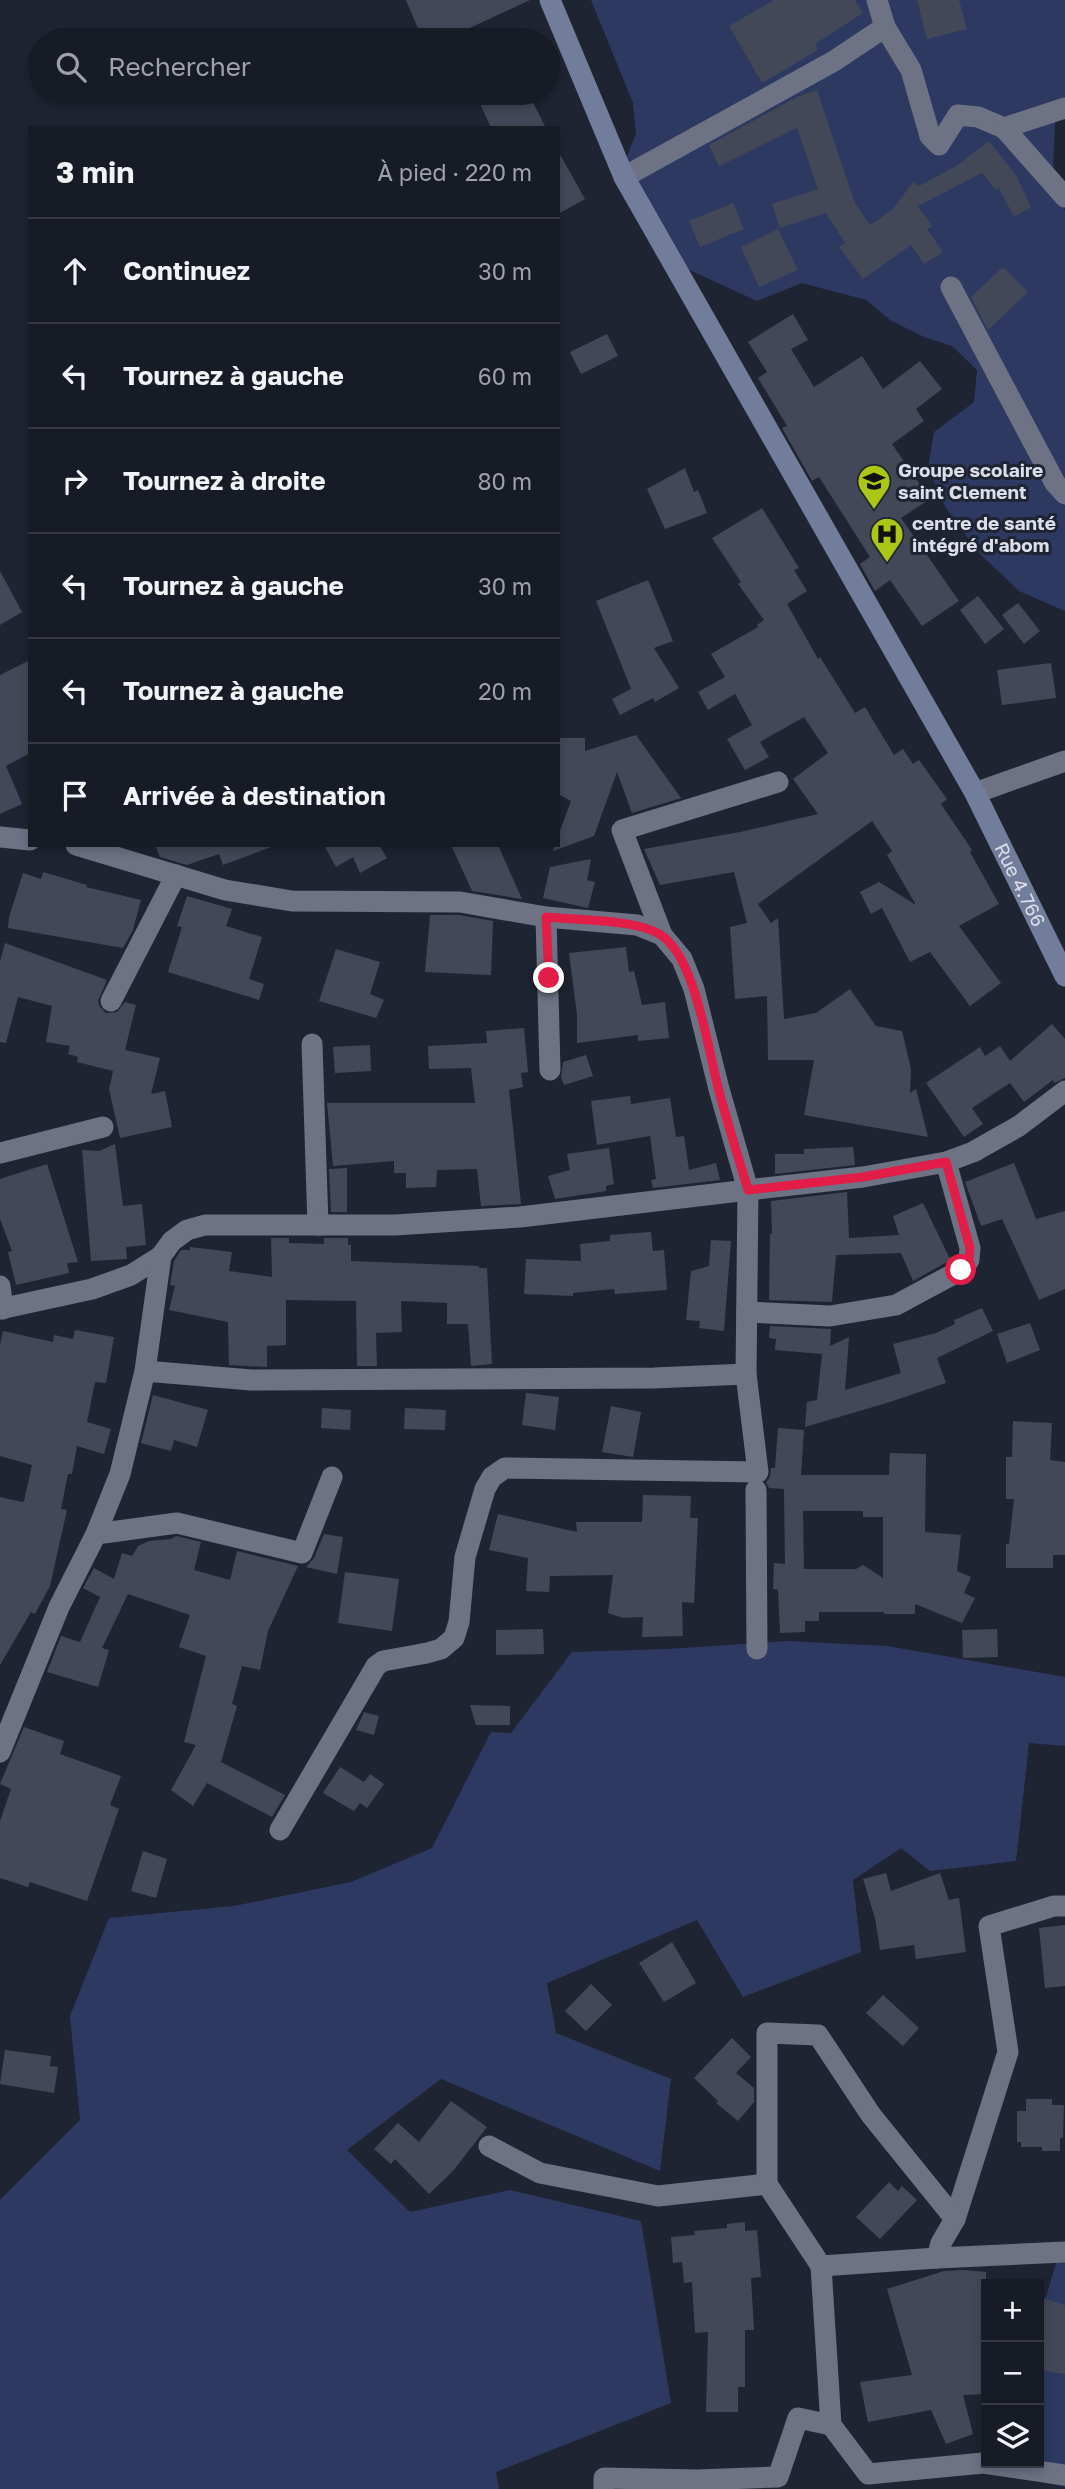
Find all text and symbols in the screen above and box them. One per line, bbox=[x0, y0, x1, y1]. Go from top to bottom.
search box bbox=[28, 28, 560, 105]
icon: search bbox=[52, 48, 90, 86]
text: Rechercher bbox=[108, 51, 251, 82]
text: 3 min bbox=[56, 154, 134, 190]
text: À pied · 220 m bbox=[378, 158, 532, 186]
icon: ahead bbox=[56, 252, 94, 290]
text: Continuez bbox=[123, 255, 250, 286]
text: 30 m bbox=[478, 257, 532, 285]
icon: left bbox=[56, 357, 94, 395]
text: Tournez à gauche bbox=[123, 360, 344, 391]
text: 60 m bbox=[478, 362, 532, 390]
place label: Groupe scolaire saint Clement bbox=[898, 458, 1043, 503]
icon: right bbox=[56, 462, 94, 500]
school or university icon: Groupe scolaire saint Clement bbox=[855, 462, 893, 511]
text: Tournez à droite bbox=[123, 465, 326, 496]
text: 80 m bbox=[478, 467, 532, 495]
place label: centre de santé intégré d'abom bbox=[912, 511, 1056, 556]
hospital icon: centre de santé intégré d'abom bbox=[868, 515, 906, 564]
icon: left bbox=[56, 567, 94, 605]
text: Tournez à gauche bbox=[123, 570, 344, 601]
text: 30 m bbox=[478, 572, 532, 600]
icon: left bbox=[56, 672, 94, 710]
text: Tournez à gauche bbox=[123, 675, 344, 706]
text: 20 m bbox=[478, 677, 532, 705]
icon: arrive bbox=[56, 777, 94, 815]
text: Arrivée à destination bbox=[123, 780, 386, 811]
street label: Rue 4.766 bbox=[990, 839, 1051, 930]
route end bbox=[533, 962, 564, 993]
route start bbox=[945, 1254, 976, 1285]
map controls bbox=[981, 2279, 1044, 2468]
button: + bbox=[981, 2279, 1044, 2342]
button: − bbox=[981, 2342, 1044, 2405]
button: layers bbox=[981, 2405, 1044, 2468]

